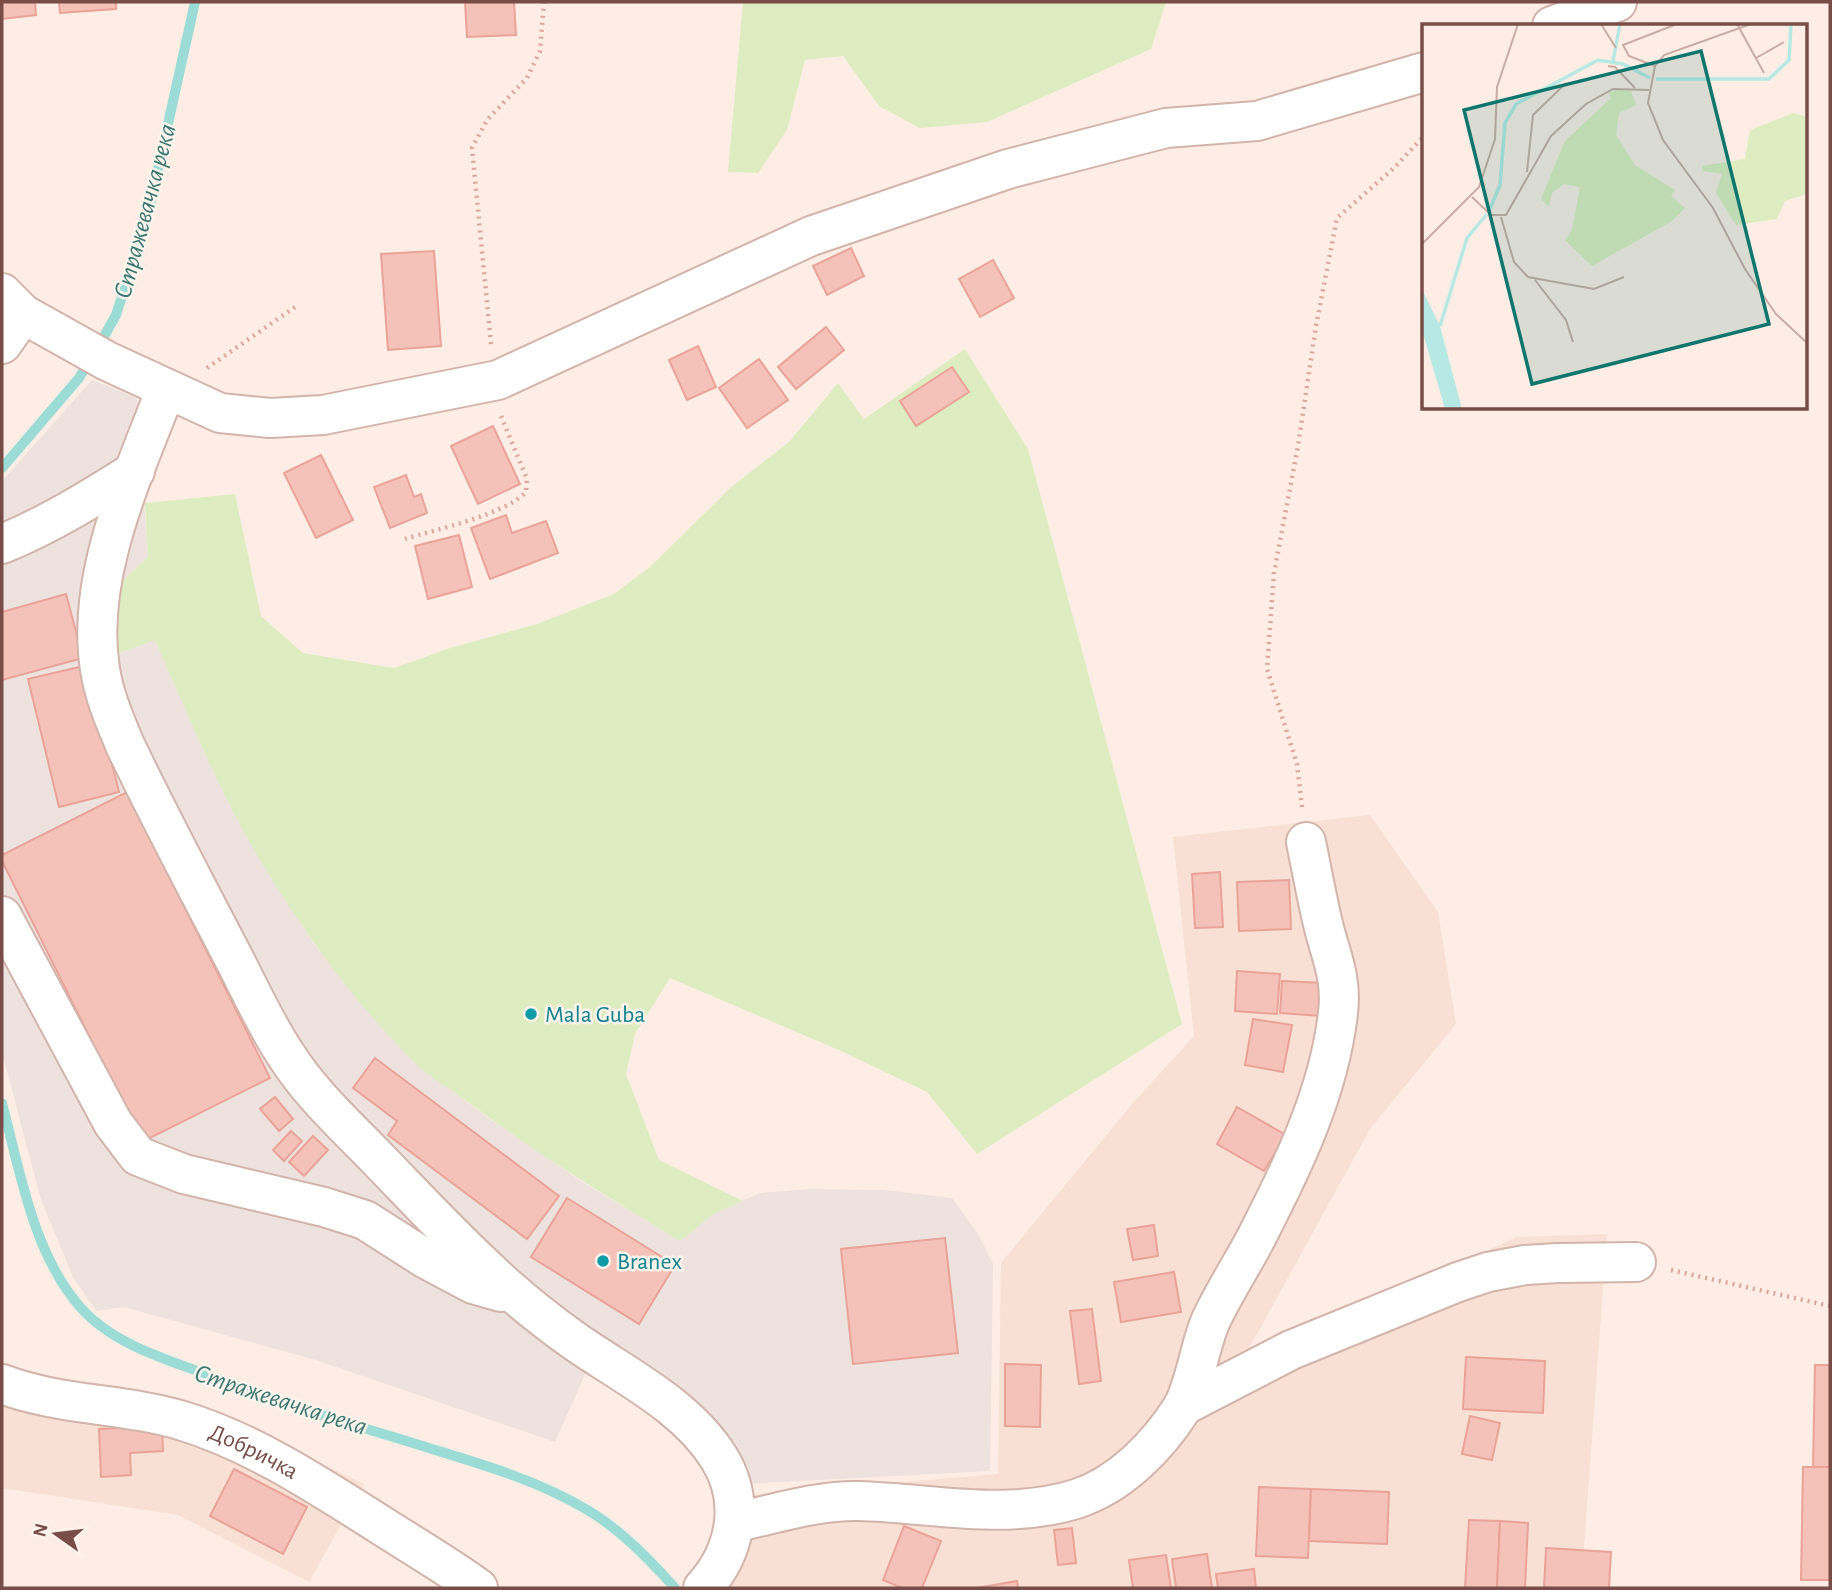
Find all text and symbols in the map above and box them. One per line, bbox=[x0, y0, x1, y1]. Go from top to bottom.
inset map bbox=[1422, 24, 1808, 410]
water label: Стражевачка река bbox=[109, 121, 181, 301]
place label: Mala Guba bbox=[545, 1003, 645, 1027]
marker: Mala Guba bbox=[523, 1006, 539, 1022]
place label: Branex bbox=[617, 1250, 682, 1274]
marker: Branex bbox=[595, 1253, 611, 1269]
water label: Стражевачка река bbox=[191, 1360, 370, 1440]
street label: Добричка bbox=[205, 1420, 302, 1484]
north arrow bbox=[21, 1499, 91, 1569]
text: N bbox=[30, 1522, 52, 1539]

